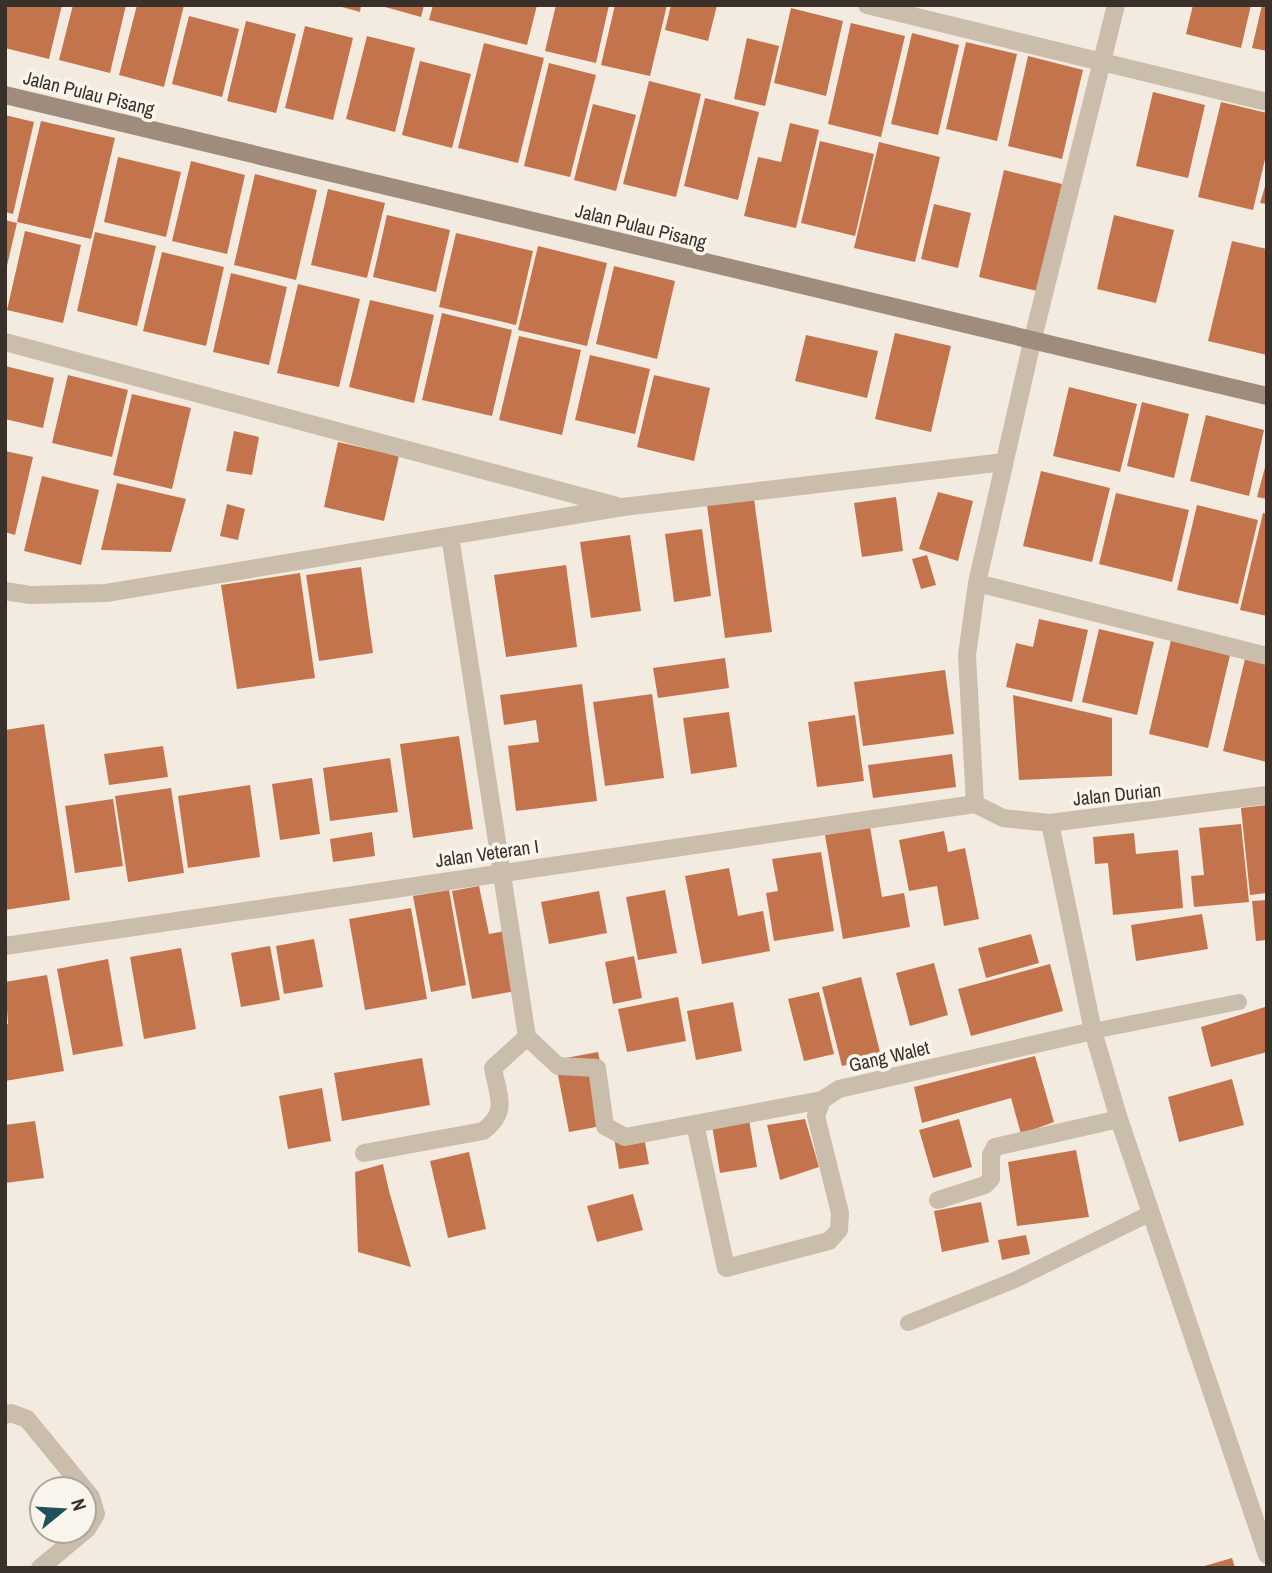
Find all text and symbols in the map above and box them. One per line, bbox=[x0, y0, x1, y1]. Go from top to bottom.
street label: Jalan Pulau Pisang bbox=[21, 64, 158, 122]
street label: Jalan Pulau Pisang bbox=[573, 197, 710, 255]
street label: Jalan Durian bbox=[1072, 776, 1162, 812]
street label: Jalan Veteran I bbox=[434, 833, 540, 873]
street label: Gang Walet bbox=[846, 1034, 932, 1078]
north arrow bbox=[28, 1475, 98, 1545]
text: N bbox=[65, 1495, 93, 1514]

